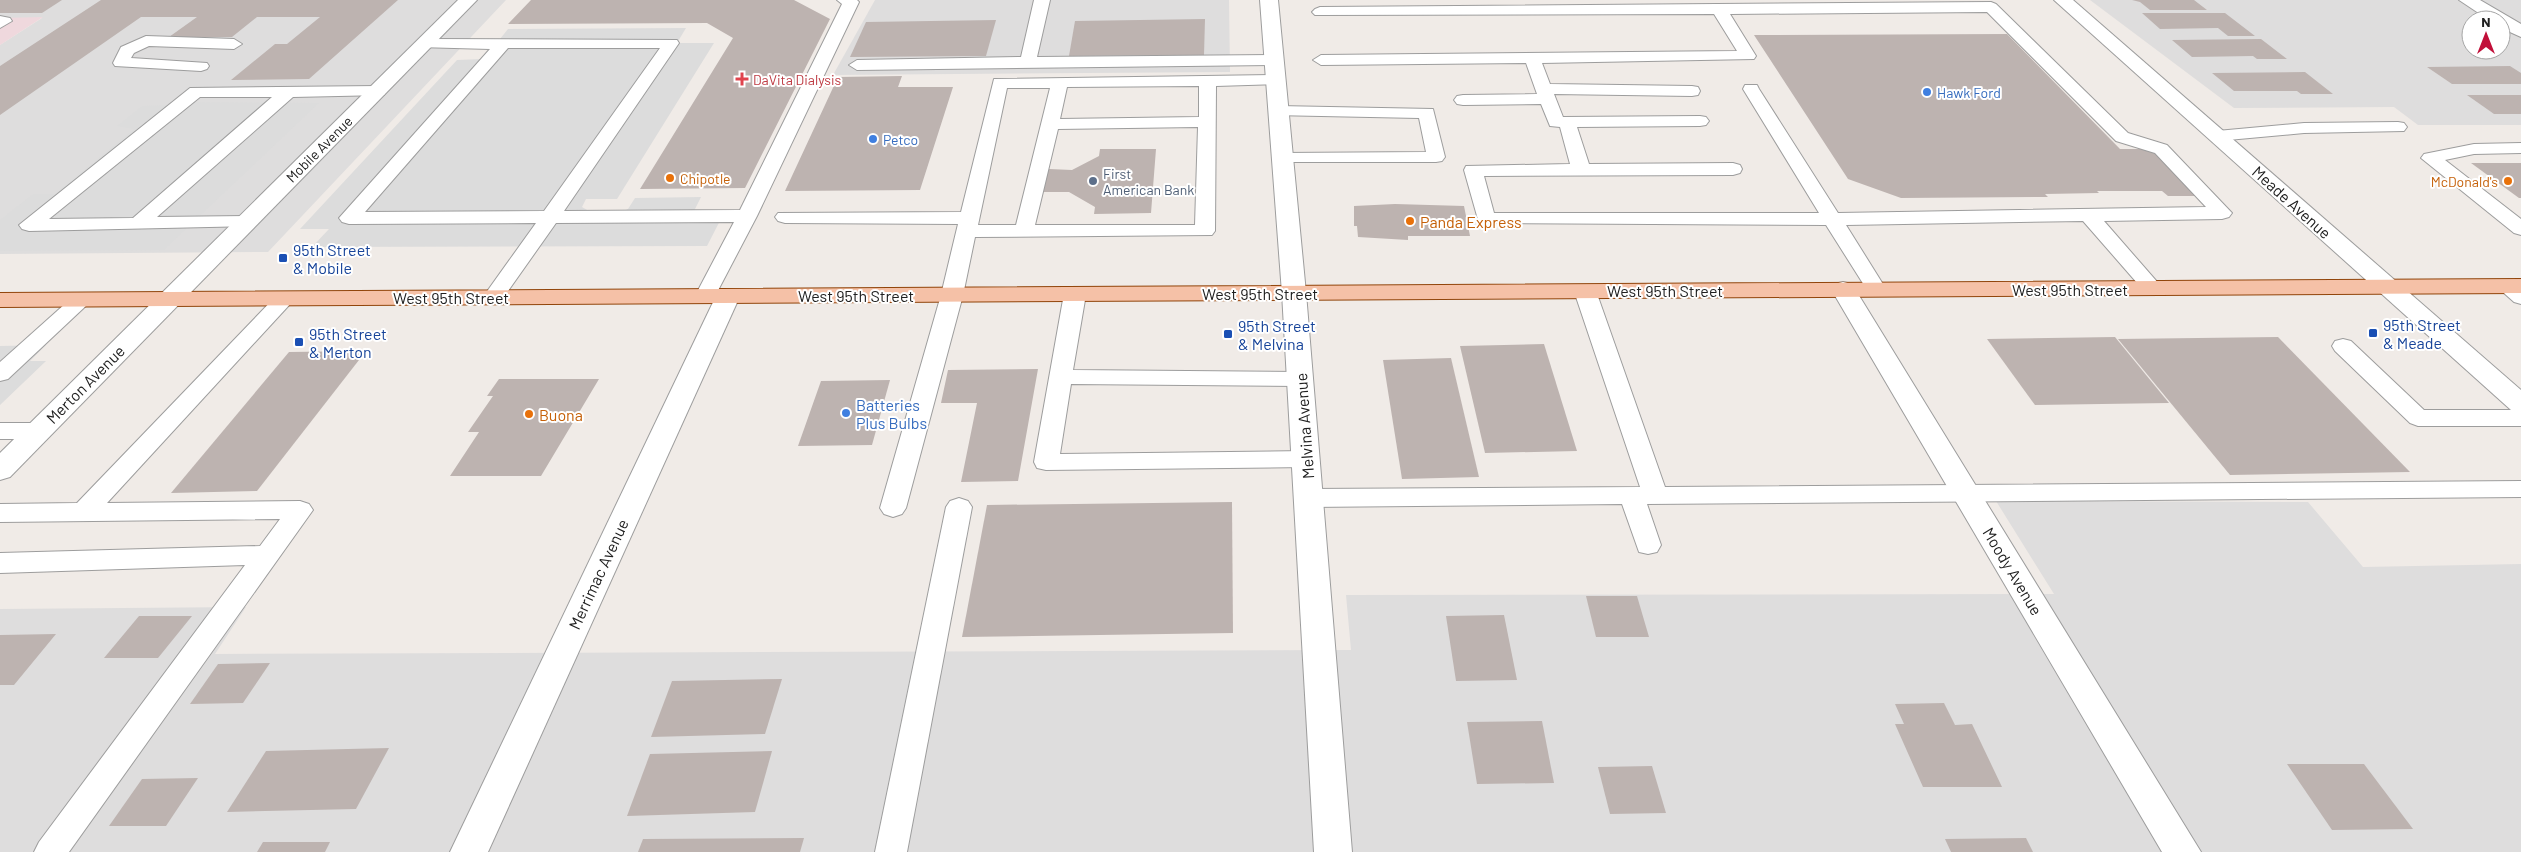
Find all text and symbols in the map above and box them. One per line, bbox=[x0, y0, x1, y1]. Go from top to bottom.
north arrow bbox=[2461, 10, 2511, 60]
text: N bbox=[2481, 13, 2491, 30]
place label: DaVita Dialysis bbox=[753, 71, 842, 88]
marker: DaVita Dialysis bbox=[735, 72, 749, 86]
place label: Hawk Ford bbox=[1937, 84, 2001, 101]
marker: Hawk Ford bbox=[1921, 86, 1933, 98]
street label: Mobile Avenue bbox=[282, 112, 356, 186]
place label: Petco bbox=[883, 131, 918, 148]
marker: Petco bbox=[867, 133, 879, 145]
street label: Meade Avenue bbox=[2249, 162, 2335, 242]
place label: First American Bank bbox=[1103, 165, 1194, 198]
place label: Chipotle bbox=[680, 170, 731, 187]
marker: Chipotle bbox=[664, 172, 676, 184]
place label: McDonald's bbox=[2431, 173, 2498, 190]
marker: First American Bank bbox=[1087, 175, 1099, 187]
marker: McDonald's bbox=[2502, 175, 2514, 187]
place label: Panda Express bbox=[1420, 212, 1522, 231]
marker: Panda Express bbox=[1404, 215, 1416, 227]
place label: 95th Street & Mobile bbox=[293, 240, 371, 277]
marker: 95th Street & Mobile bbox=[277, 252, 289, 264]
street label: West 95th Street bbox=[2012, 280, 2128, 299]
street label: West 95th Street bbox=[1607, 281, 1723, 300]
street label: West 95th Street bbox=[1202, 284, 1318, 303]
street label: West 95th Street bbox=[798, 286, 914, 305]
street label: West 95th Street bbox=[393, 288, 509, 307]
place label: 95th Street & Meade bbox=[2383, 315, 2461, 352]
place label: 95th Street & Melvina bbox=[1238, 316, 1316, 353]
place label: 95th Street & Merton bbox=[309, 324, 387, 361]
marker: 95th Street & Meade bbox=[2367, 327, 2379, 339]
marker: 95th Street & Melvina bbox=[1222, 328, 1234, 340]
marker: 95th Street & Merton bbox=[293, 336, 305, 348]
street label: Merton Avenue bbox=[42, 341, 128, 427]
street label: Melvina Avenue bbox=[1291, 372, 1317, 480]
place label: Batteries Plus Bulbs bbox=[856, 395, 927, 432]
place label: Buona bbox=[539, 405, 583, 424]
marker: Batteries Plus Bulbs bbox=[840, 407, 852, 419]
marker: Buona bbox=[523, 408, 535, 420]
street label: Merrimac Avenue bbox=[564, 516, 632, 632]
street label: Moody Avenue bbox=[1979, 524, 2047, 618]

